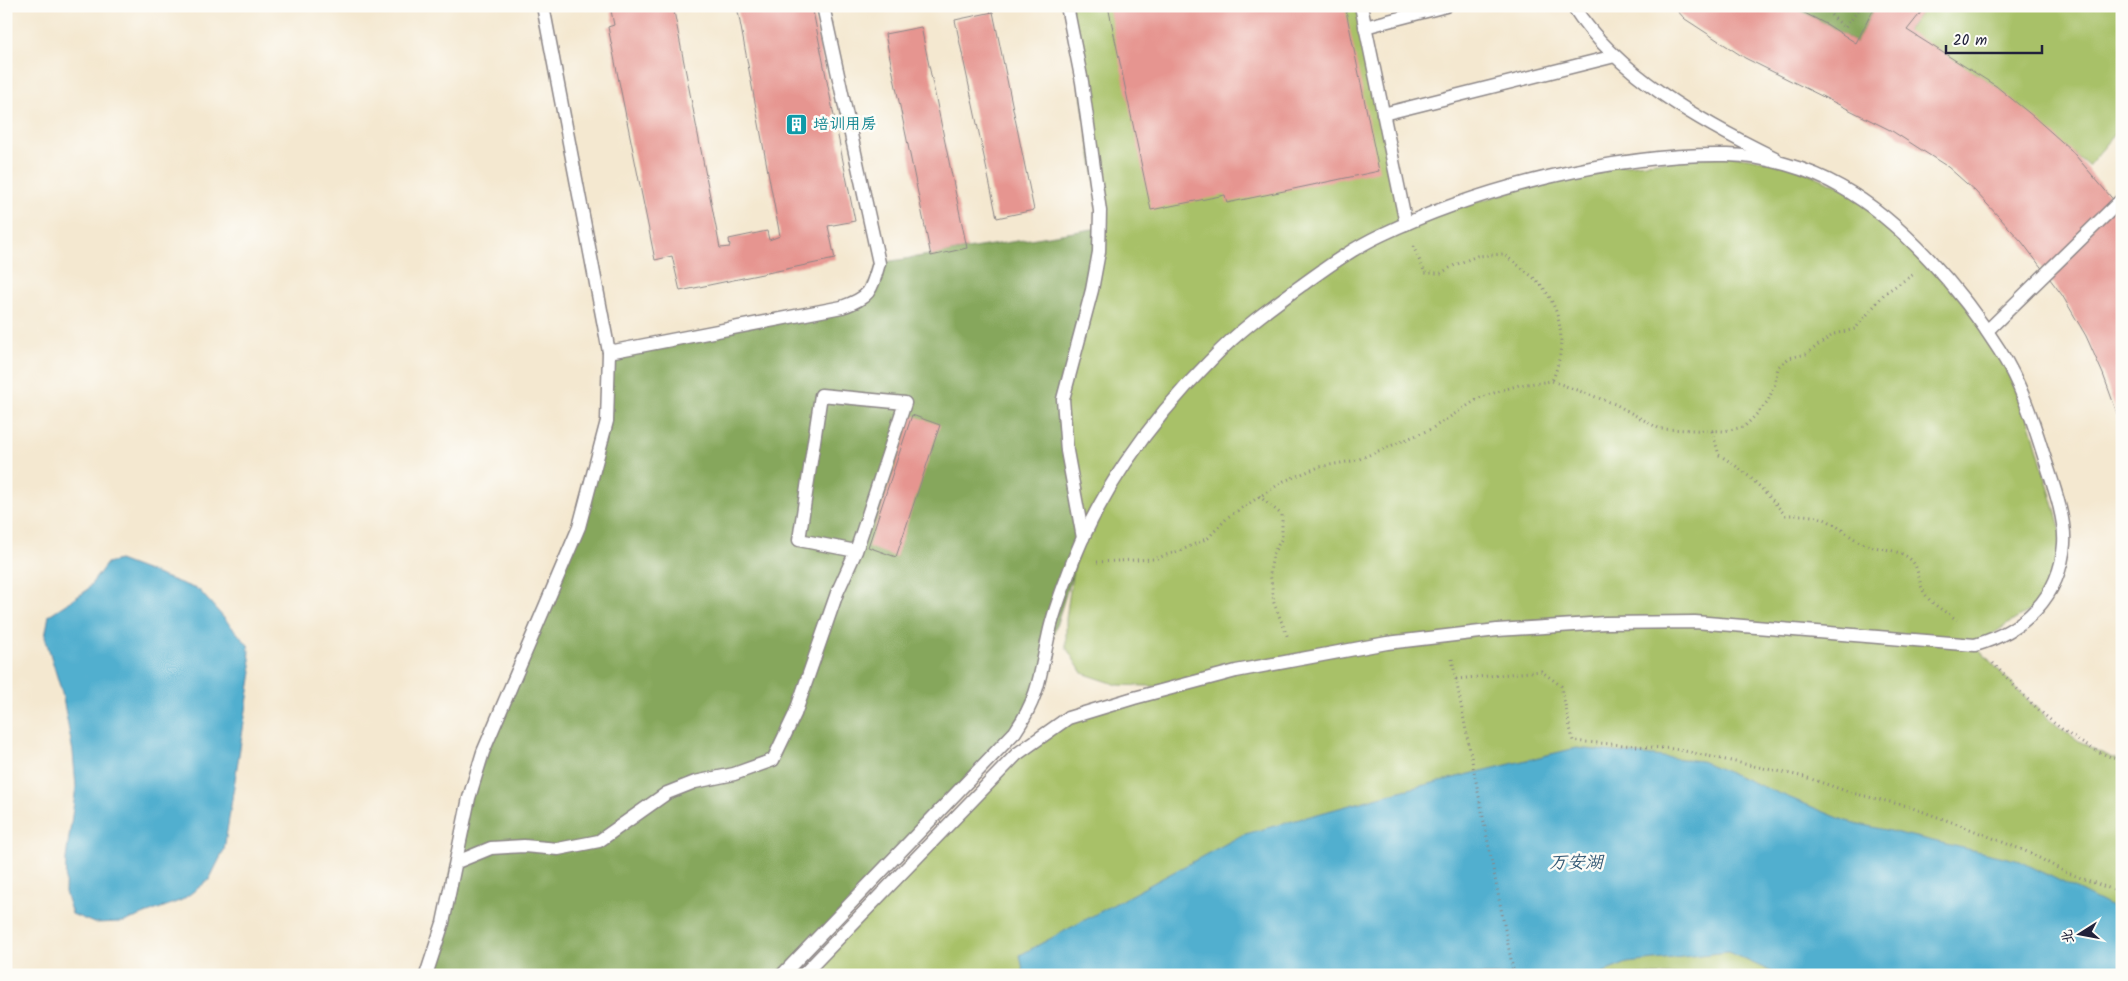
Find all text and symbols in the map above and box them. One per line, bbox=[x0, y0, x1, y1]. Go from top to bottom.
scale bar bbox=[1946, 22, 2042, 54]
text: 20 m bbox=[1953, 29, 1987, 53]
building icon: 培训用房 bbox=[785, 112, 809, 136]
place label: 培训用房 bbox=[813, 112, 877, 137]
water label: 万安湖 bbox=[1549, 849, 1605, 878]
north arrow bbox=[2056, 908, 2106, 958]
text: 北 bbox=[2056, 927, 2080, 945]

